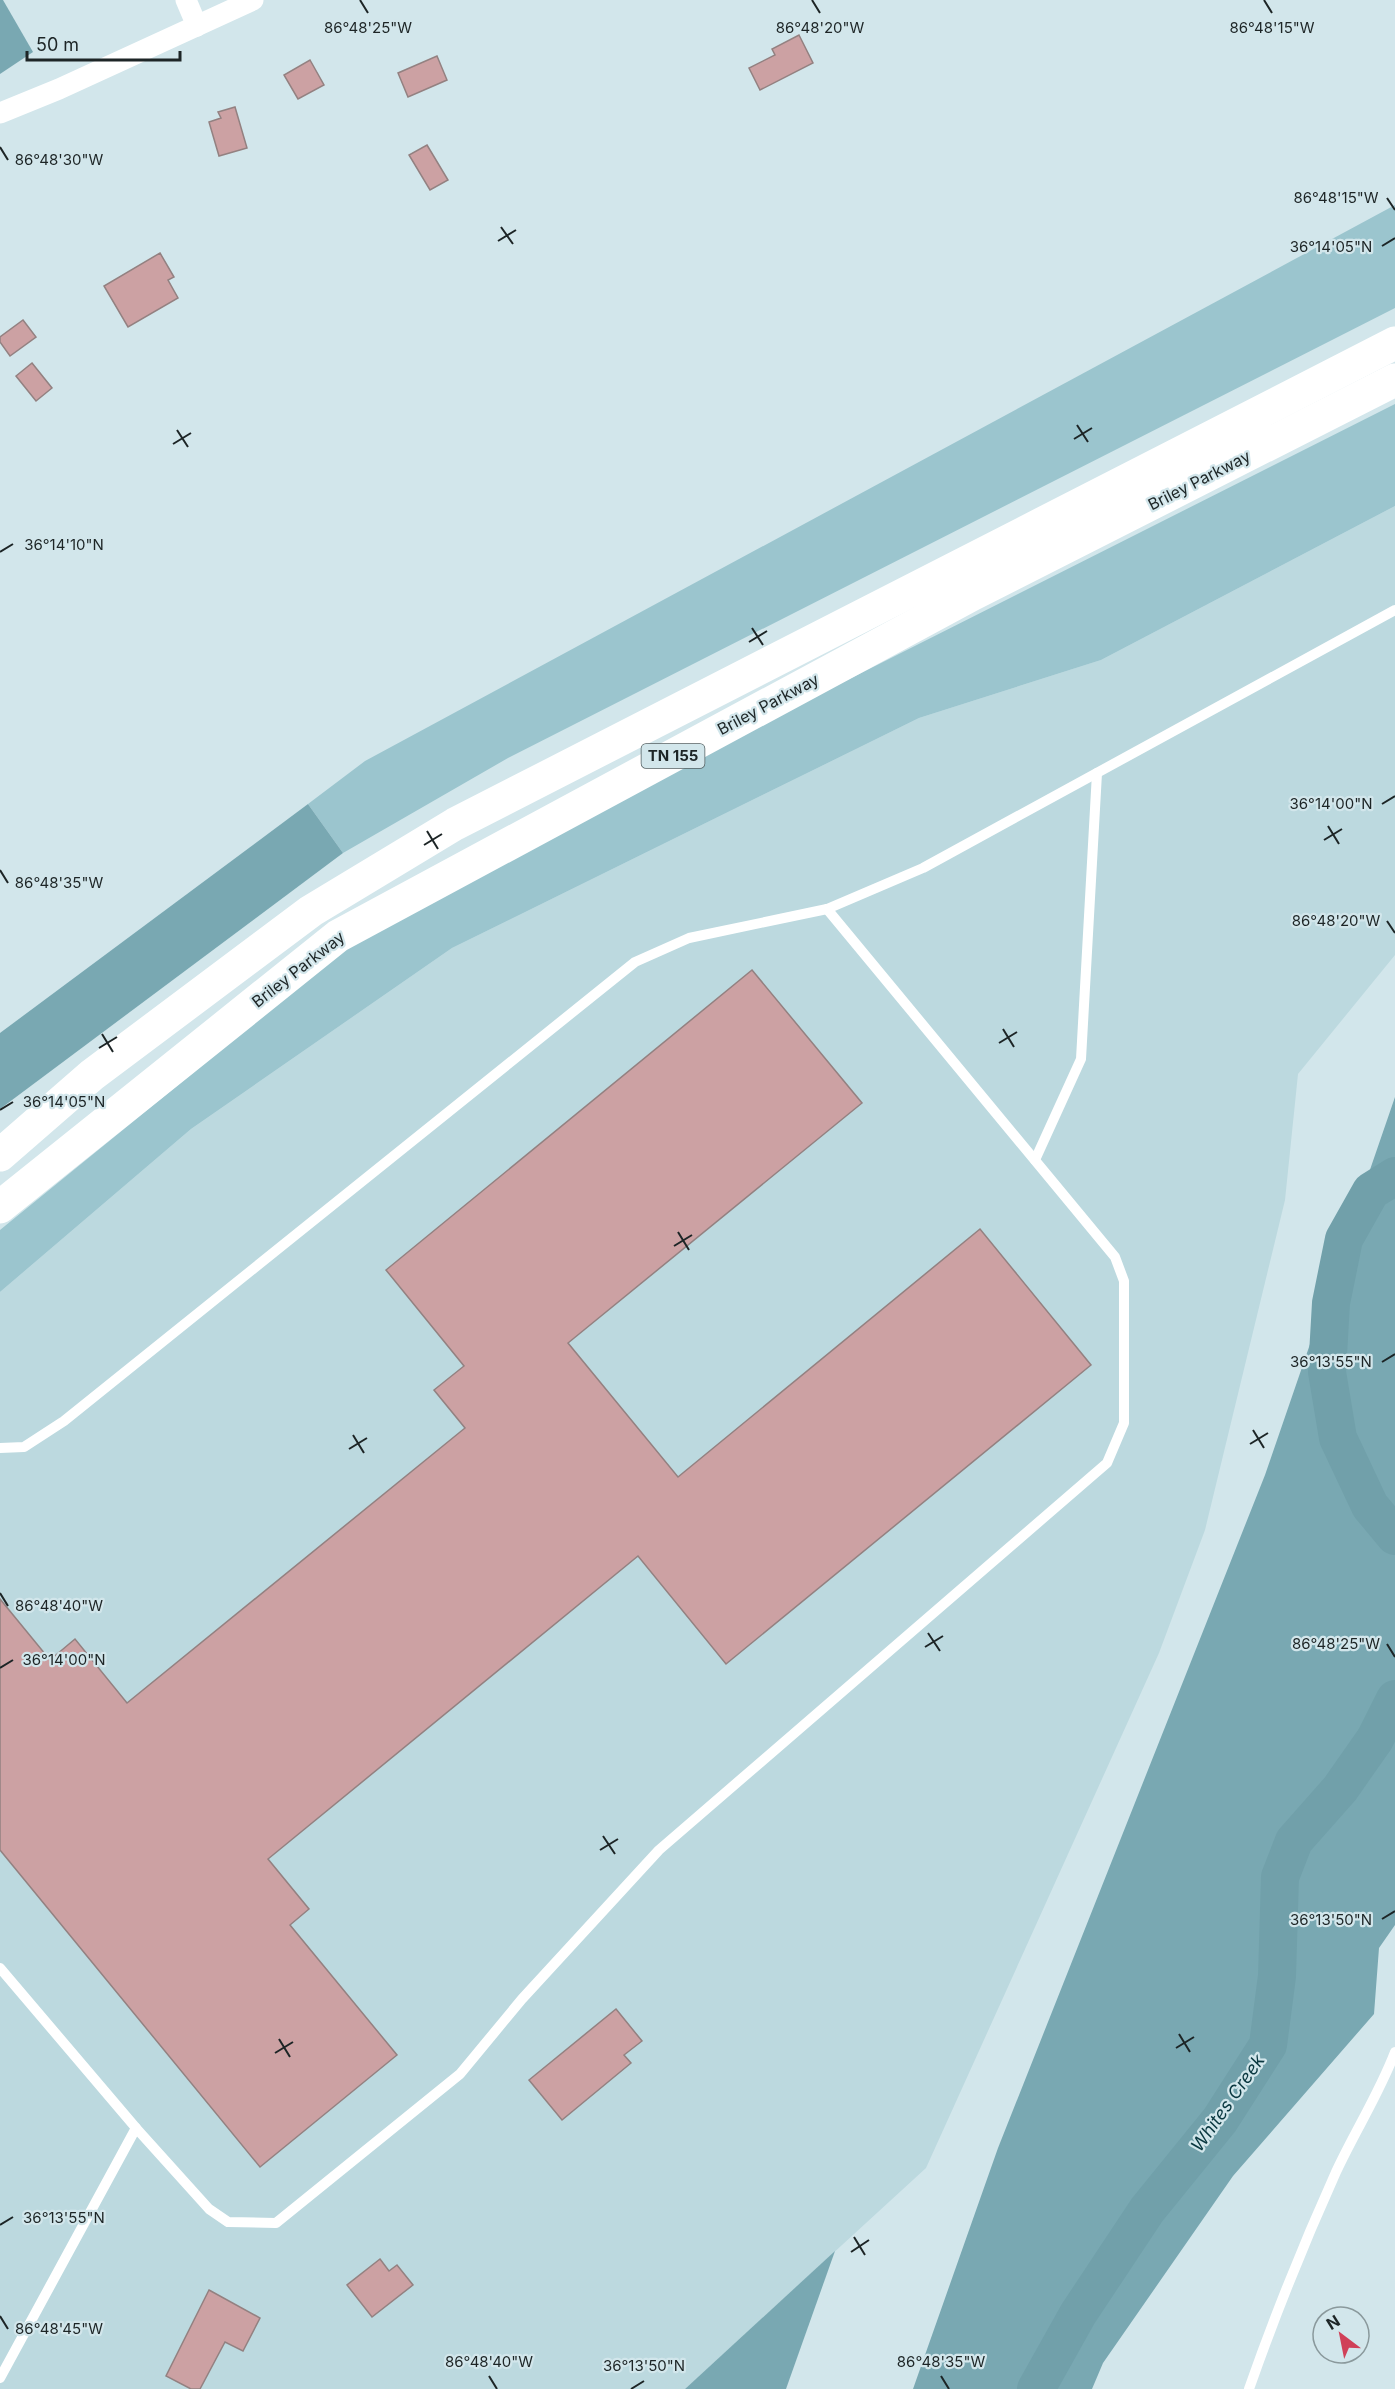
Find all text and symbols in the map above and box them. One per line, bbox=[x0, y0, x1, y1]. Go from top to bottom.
text: 86°48'25"W bbox=[324, 18, 412, 37]
text: 86°48'20"W bbox=[776, 18, 865, 37]
text: 86°48'15"W bbox=[1229, 18, 1315, 37]
scale bar bbox=[27, 24, 180, 62]
text: 50 m bbox=[36, 34, 79, 55]
text: 86°48'30"W bbox=[15, 150, 104, 169]
text: 86°48'15"W bbox=[1293, 188, 1379, 207]
text: 36°14'05"N bbox=[1290, 237, 1372, 256]
street label: Briley Parkway bbox=[1145, 446, 1253, 514]
text: 36°14'10"N bbox=[24, 535, 104, 554]
street label: Briley Parkway bbox=[714, 669, 822, 739]
road number: TN 155 bbox=[642, 744, 704, 768]
text: 36°14'00"N bbox=[1290, 794, 1372, 813]
text: 86°48'35"W bbox=[15, 873, 103, 892]
text: 86°48'20"W bbox=[1292, 911, 1381, 930]
street label: Briley Parkway bbox=[248, 927, 348, 1011]
text: 36°14'05"N bbox=[23, 1092, 105, 1111]
text: 36°13'55"N bbox=[1290, 1352, 1372, 1371]
text: 86°48'40"W bbox=[15, 1596, 103, 1615]
text: 86°48'25"W bbox=[1292, 1634, 1380, 1653]
text: 36°14'00"N bbox=[23, 1650, 105, 1669]
text: 36°13'50"N bbox=[1290, 1910, 1372, 1929]
water label: Whites Creek bbox=[1186, 2049, 1269, 2155]
text: 36°13'55"N bbox=[23, 2208, 105, 2227]
north arrow bbox=[1311, 2305, 1371, 2365]
text: N bbox=[1323, 2311, 1344, 2334]
text: 86°48'45"W bbox=[15, 2319, 103, 2338]
text: 86°48'40"W bbox=[445, 2352, 533, 2371]
text: 86°48'35"W bbox=[897, 2352, 985, 2371]
text: 36°13'50"N bbox=[603, 2356, 685, 2375]

